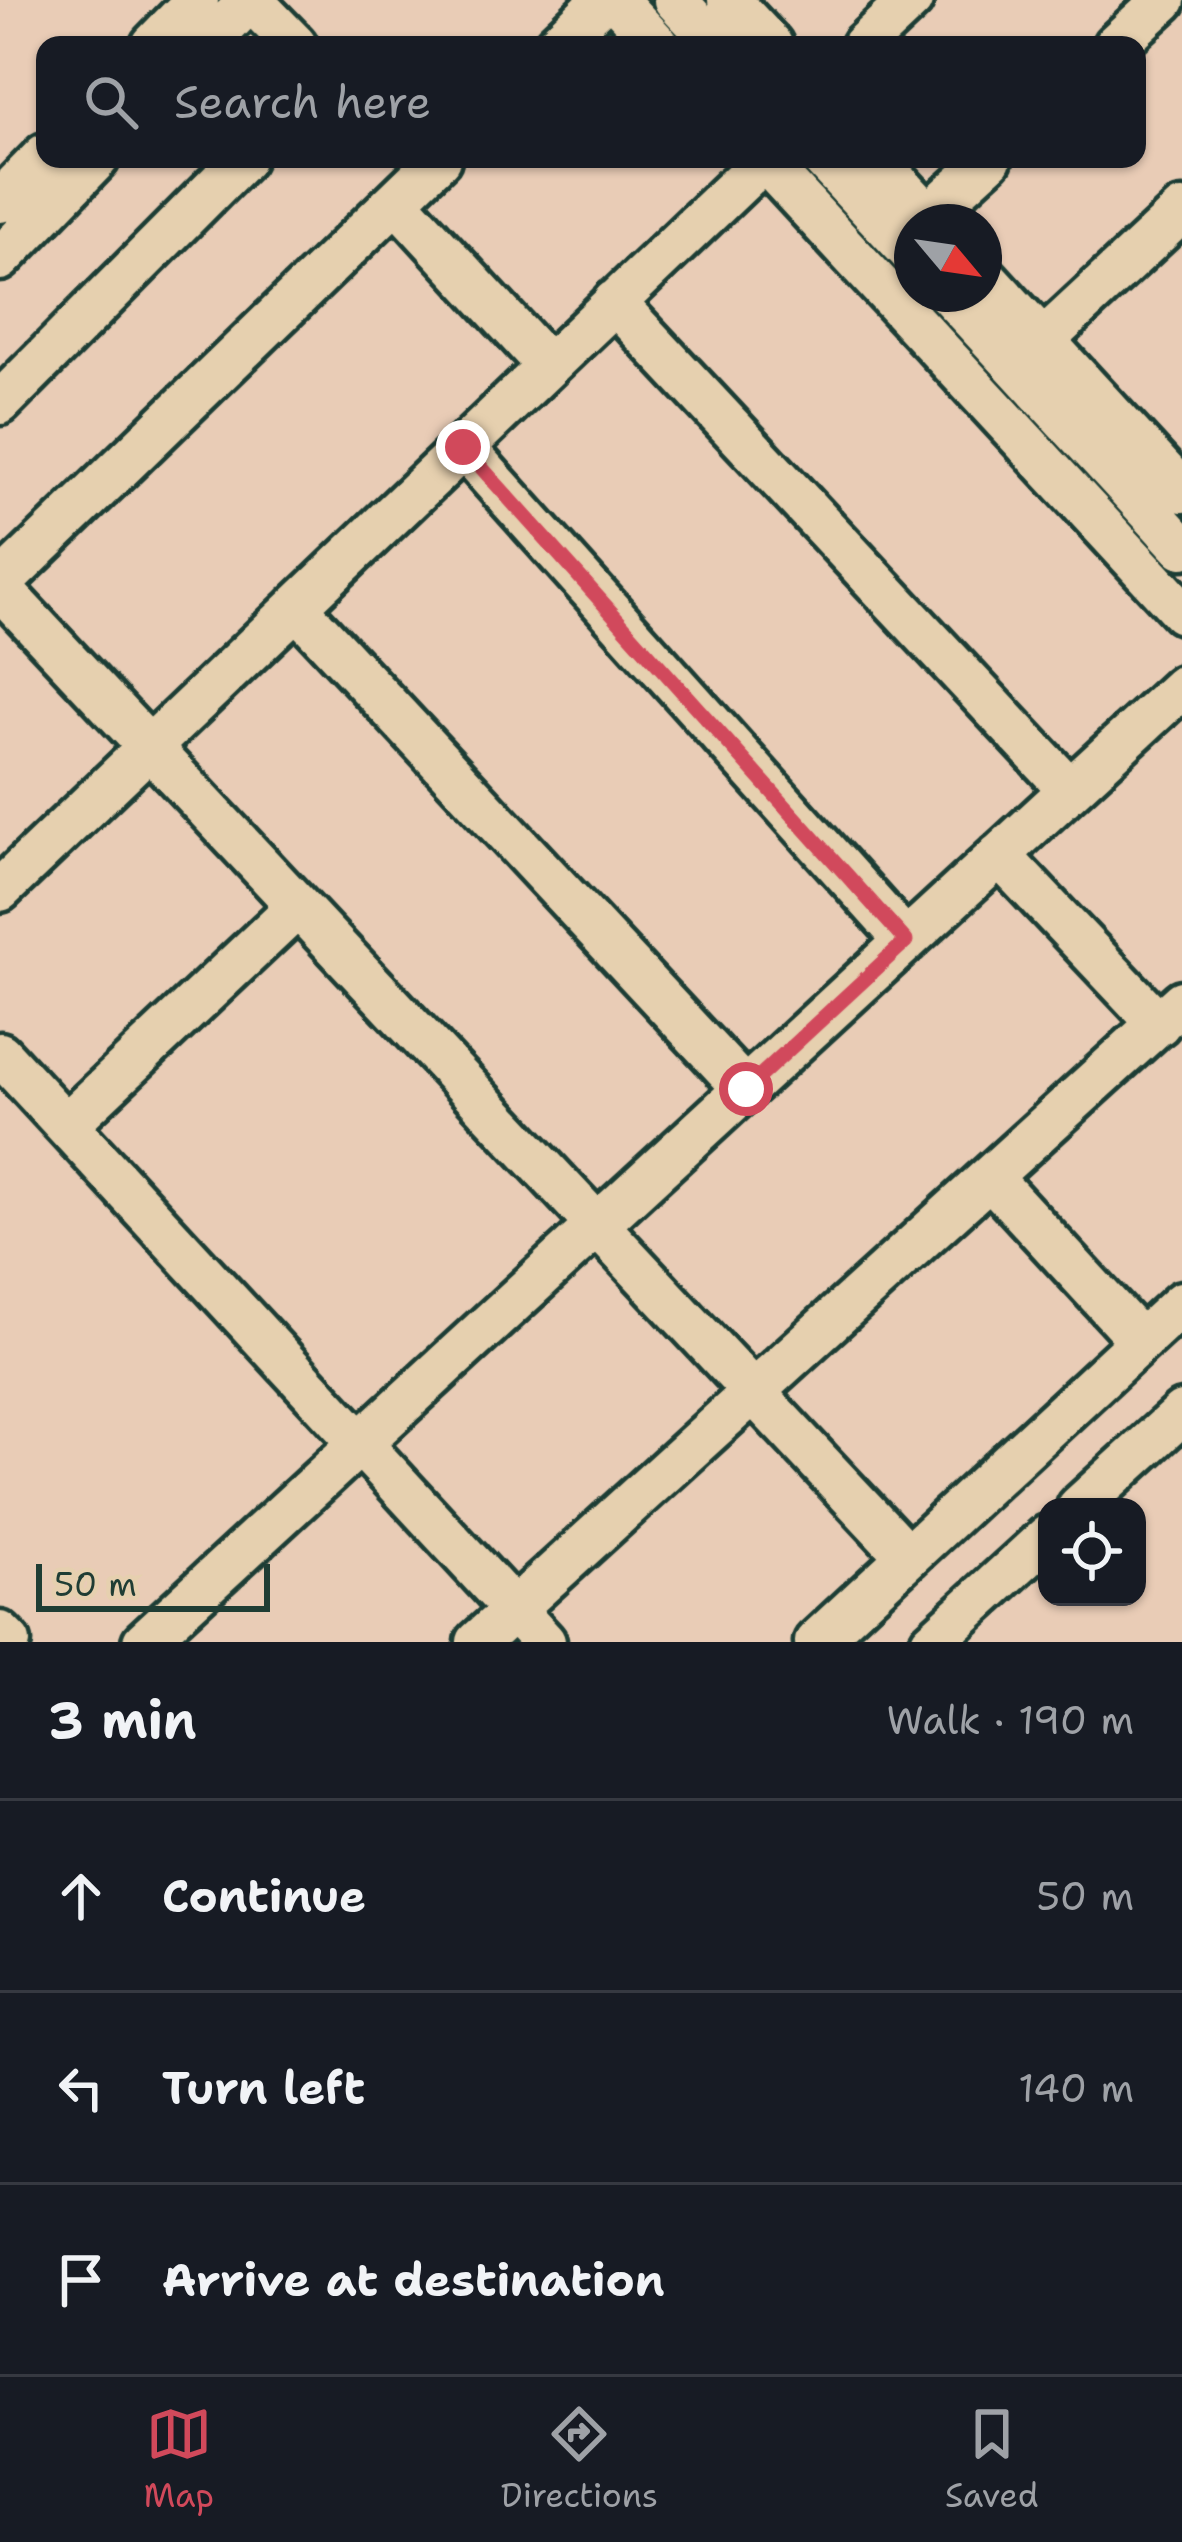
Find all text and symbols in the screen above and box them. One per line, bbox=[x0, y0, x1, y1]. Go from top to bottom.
search box bbox=[36, 36, 1146, 168]
icon: search bbox=[78, 69, 144, 135]
text: Search here bbox=[174, 72, 431, 132]
north arrow bbox=[894, 204, 1002, 312]
route end bbox=[436, 420, 490, 474]
route start bbox=[719, 1062, 773, 1116]
map controls bbox=[1038, 1498, 1146, 1606]
button: locate bbox=[1038, 1498, 1146, 1606]
scale bar bbox=[36, 1558, 270, 1611]
text: 50 m bbox=[54, 1562, 137, 1607]
text: 3 min bbox=[48, 1686, 197, 1754]
text: Walk · 190 m bbox=[887, 1694, 1134, 1746]
icon: ahead bbox=[48, 1863, 114, 1929]
text: Continue bbox=[162, 1866, 366, 1926]
text: 50 m bbox=[1036, 1870, 1134, 1922]
icon: left bbox=[48, 2055, 114, 2121]
text: Turn left bbox=[162, 2058, 365, 2118]
text: 140 m bbox=[1018, 2062, 1134, 2114]
icon: arrive bbox=[48, 2247, 114, 2313]
text: Arrive at destination bbox=[162, 2250, 665, 2310]
tab: Map bbox=[143, 2401, 214, 2518]
tab: Directions bbox=[501, 2401, 658, 2518]
tab: Saved bbox=[945, 2401, 1039, 2518]

